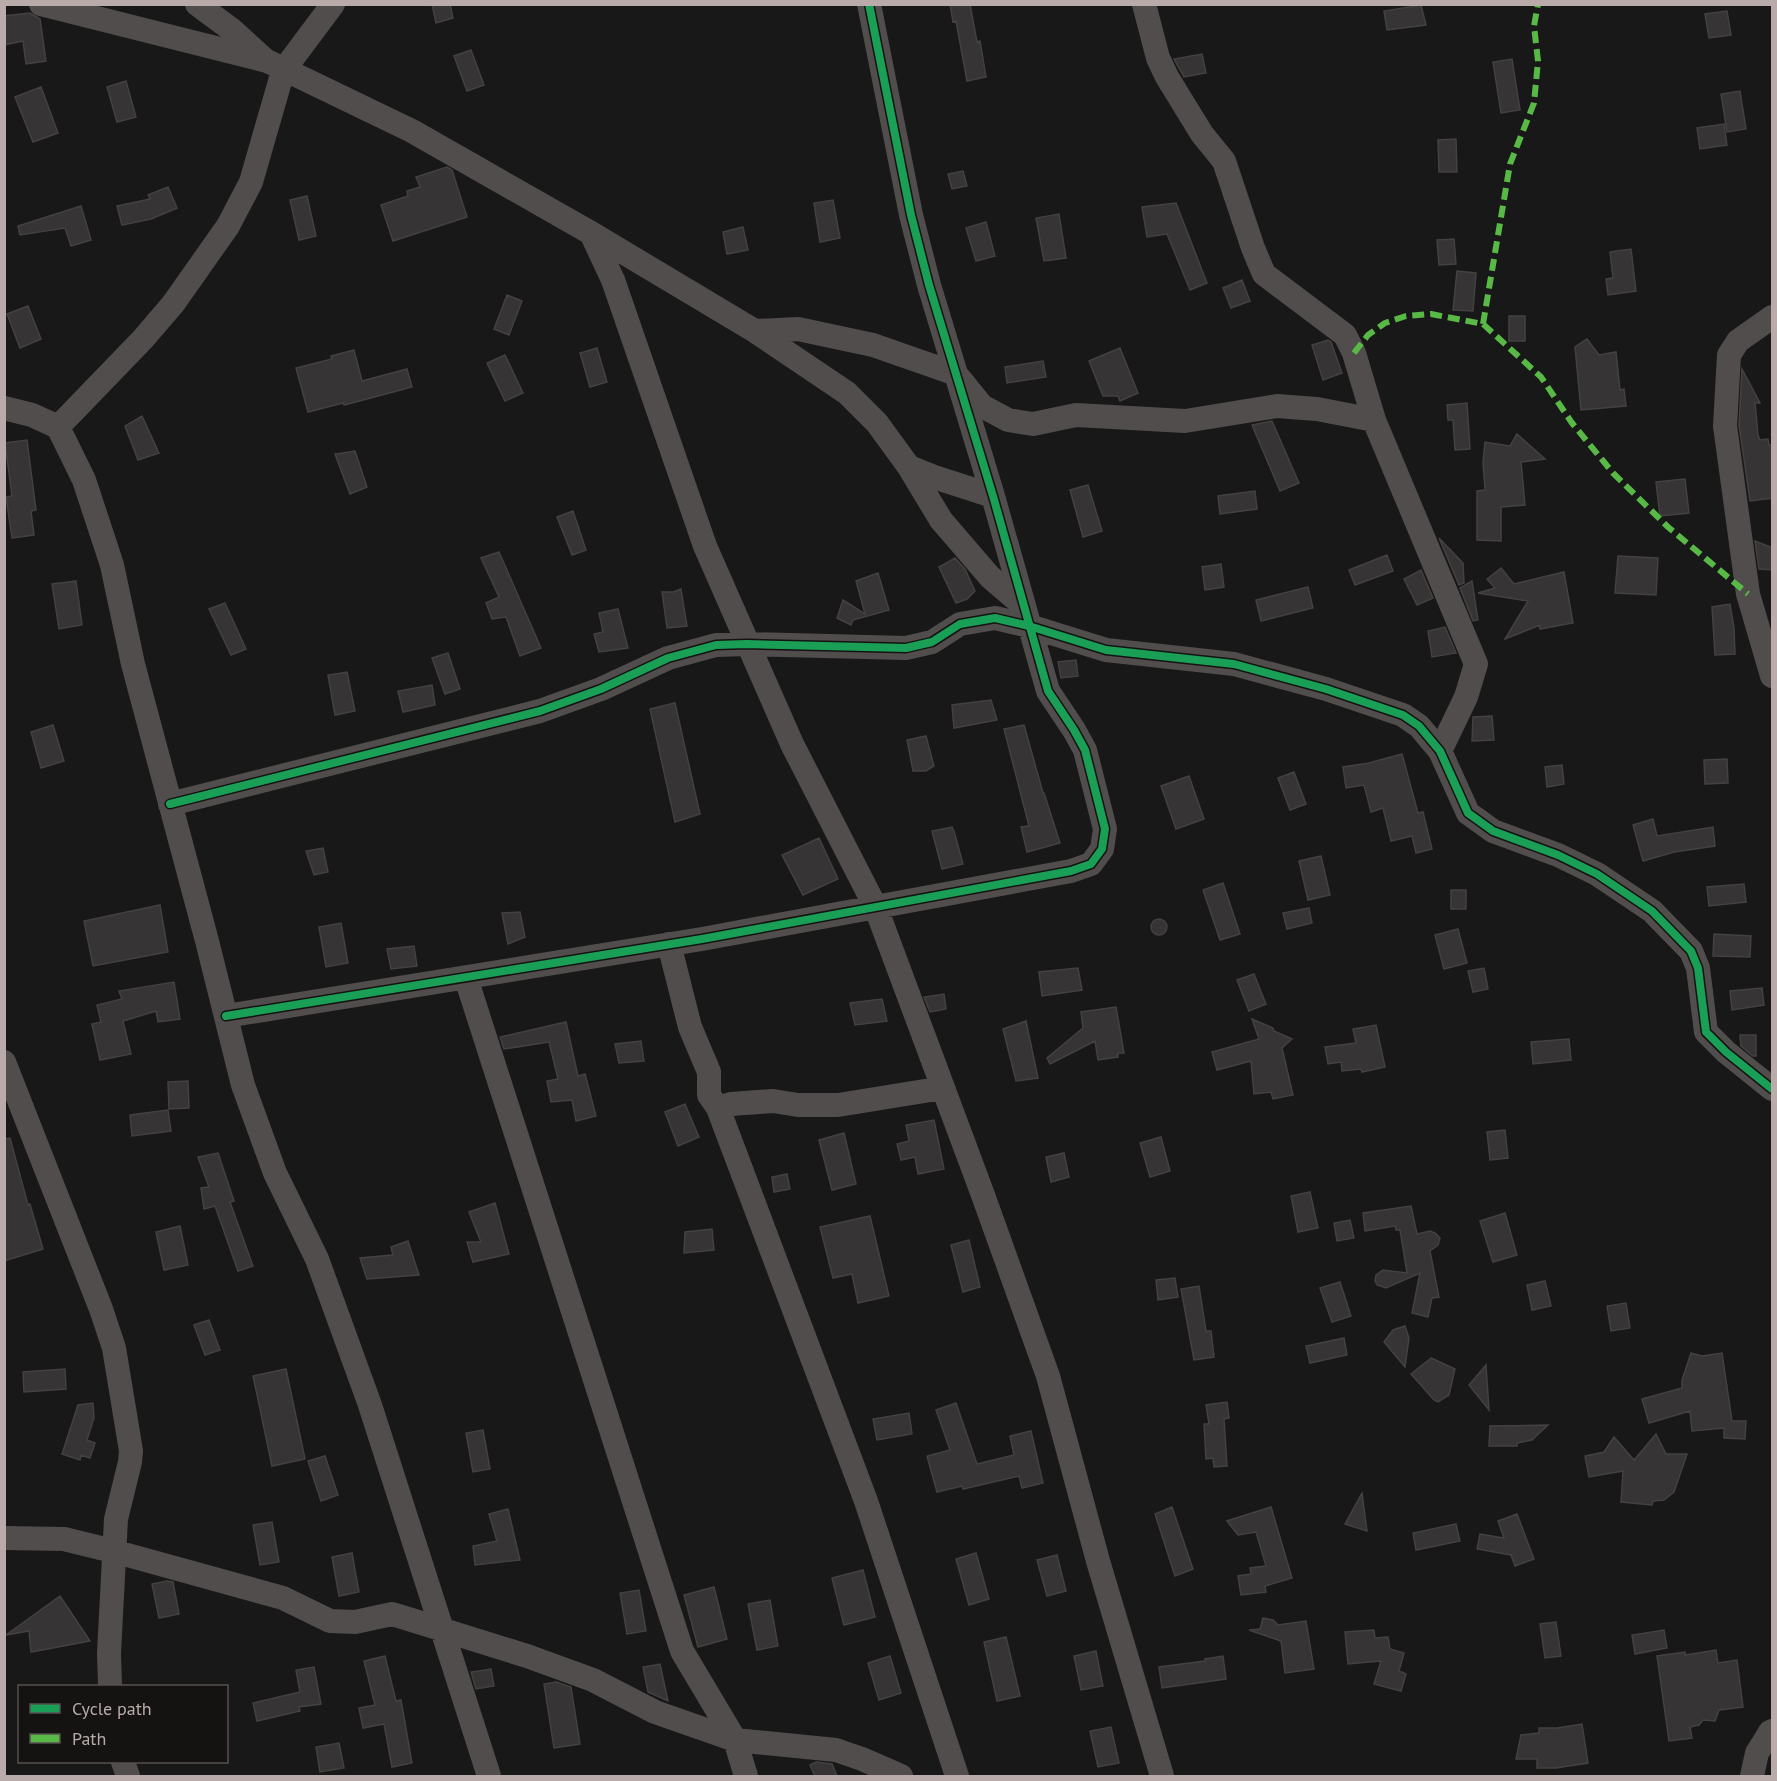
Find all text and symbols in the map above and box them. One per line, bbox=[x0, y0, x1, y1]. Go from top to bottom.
legend bbox=[18, 1685, 228, 1763]
text: Cycle path bbox=[72, 1697, 152, 1720]
text: Path bbox=[72, 1727, 106, 1750]

